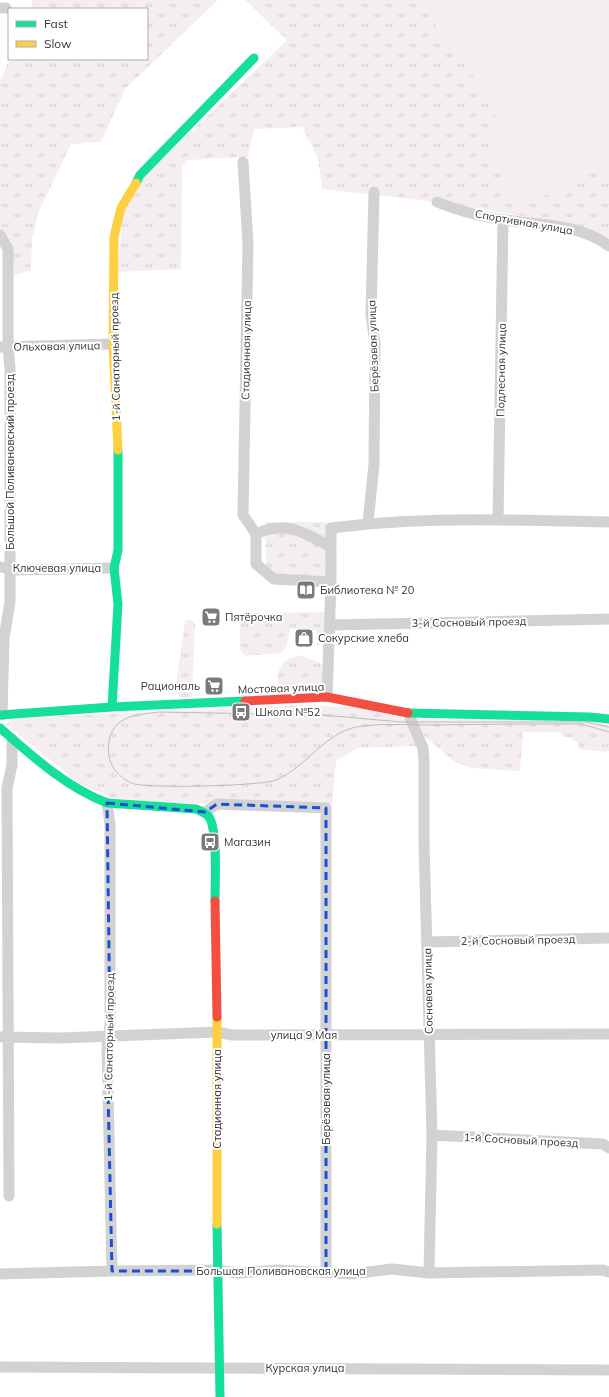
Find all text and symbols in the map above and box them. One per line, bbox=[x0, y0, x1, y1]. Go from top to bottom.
legend bbox=[8, 8, 148, 60]
text: Fast bbox=[44, 16, 68, 31]
text: Slow bbox=[44, 36, 72, 51]
street label: Спортивная улица bbox=[474, 207, 574, 237]
street label: 1-й Санаторный проезд bbox=[107, 292, 123, 421]
street label: Стадионная улица bbox=[238, 300, 254, 400]
street label: Берёзовая улица bbox=[364, 300, 382, 392]
street label: Подлесная улица bbox=[493, 323, 509, 417]
street label: Ольховая улица bbox=[13, 338, 101, 354]
street label: Большой Поливановский проезд bbox=[3, 374, 17, 550]
street label: Ключевая улица bbox=[13, 561, 101, 575]
library icon: Библиотека № 20 bbox=[295, 579, 317, 601]
place label: Библиотека № 20 bbox=[320, 583, 415, 597]
supermarket icon: Пятёрочка bbox=[200, 606, 222, 628]
place label: Пятёрочка bbox=[225, 610, 282, 624]
street label: 3-й Сосновый проезд bbox=[411, 614, 527, 630]
shop icon: Сокурские хлеба bbox=[293, 627, 315, 649]
place label: Сокурские хлеба bbox=[318, 631, 409, 645]
supermarket icon: Рациональ bbox=[203, 675, 225, 697]
place label: Рациональ bbox=[141, 679, 200, 693]
street label: Мостовая улица bbox=[237, 679, 325, 697]
bus stop icon: Школа №52 bbox=[230, 701, 252, 723]
place label: Школа №52 bbox=[255, 705, 321, 719]
bus stop icon: Магазин bbox=[199, 831, 221, 853]
place label: Магазин bbox=[224, 835, 270, 849]
street label: 2-й Сосновый проезд bbox=[460, 932, 576, 948]
street label: Сосновая улица bbox=[420, 948, 436, 1034]
street label: 1-й Санаторный проезд bbox=[101, 972, 117, 1101]
street label: улица 9 Мая bbox=[271, 1028, 337, 1042]
street label: Стадионная улица bbox=[210, 1049, 224, 1149]
street label: Берёзовая улица bbox=[319, 1053, 333, 1145]
street label: 1-й Сосновый проезд bbox=[463, 1130, 579, 1150]
street label: Большая Поливановская улица bbox=[196, 1264, 366, 1278]
street label: Курская улица bbox=[266, 1361, 344, 1375]

